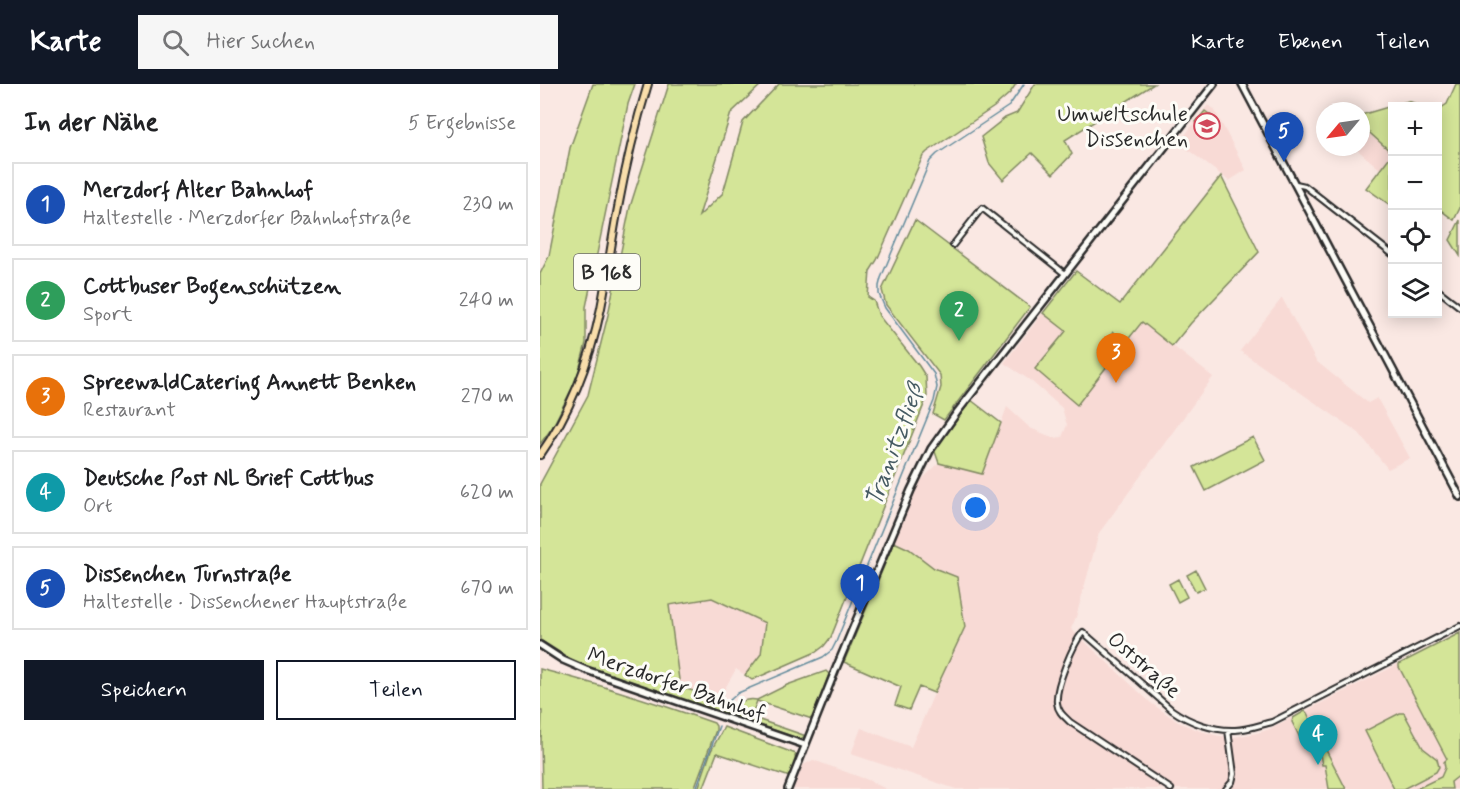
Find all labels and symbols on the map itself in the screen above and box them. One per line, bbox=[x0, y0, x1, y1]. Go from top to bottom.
place label: Umweltschule Dissenchen bbox=[1057, 101, 1188, 154]
north arrow bbox=[1316, 102, 1370, 156]
school or university icon: Umweltschule Dissenchen bbox=[1192, 111, 1222, 141]
pin: 5 bbox=[1264, 112, 1304, 162]
road number: B 168 bbox=[574, 254, 640, 290]
pin: 2 bbox=[940, 292, 978, 341]
pin: 3 bbox=[1096, 334, 1136, 383]
water label: Tranitzfließ bbox=[859, 377, 933, 511]
your location bbox=[961, 493, 990, 522]
pin: 1 bbox=[840, 564, 880, 614]
street label: Oststraße bbox=[1101, 626, 1186, 705]
street label: Merzdorfer Bahnhof bbox=[584, 641, 769, 729]
pin: 4 bbox=[1298, 716, 1338, 765]

